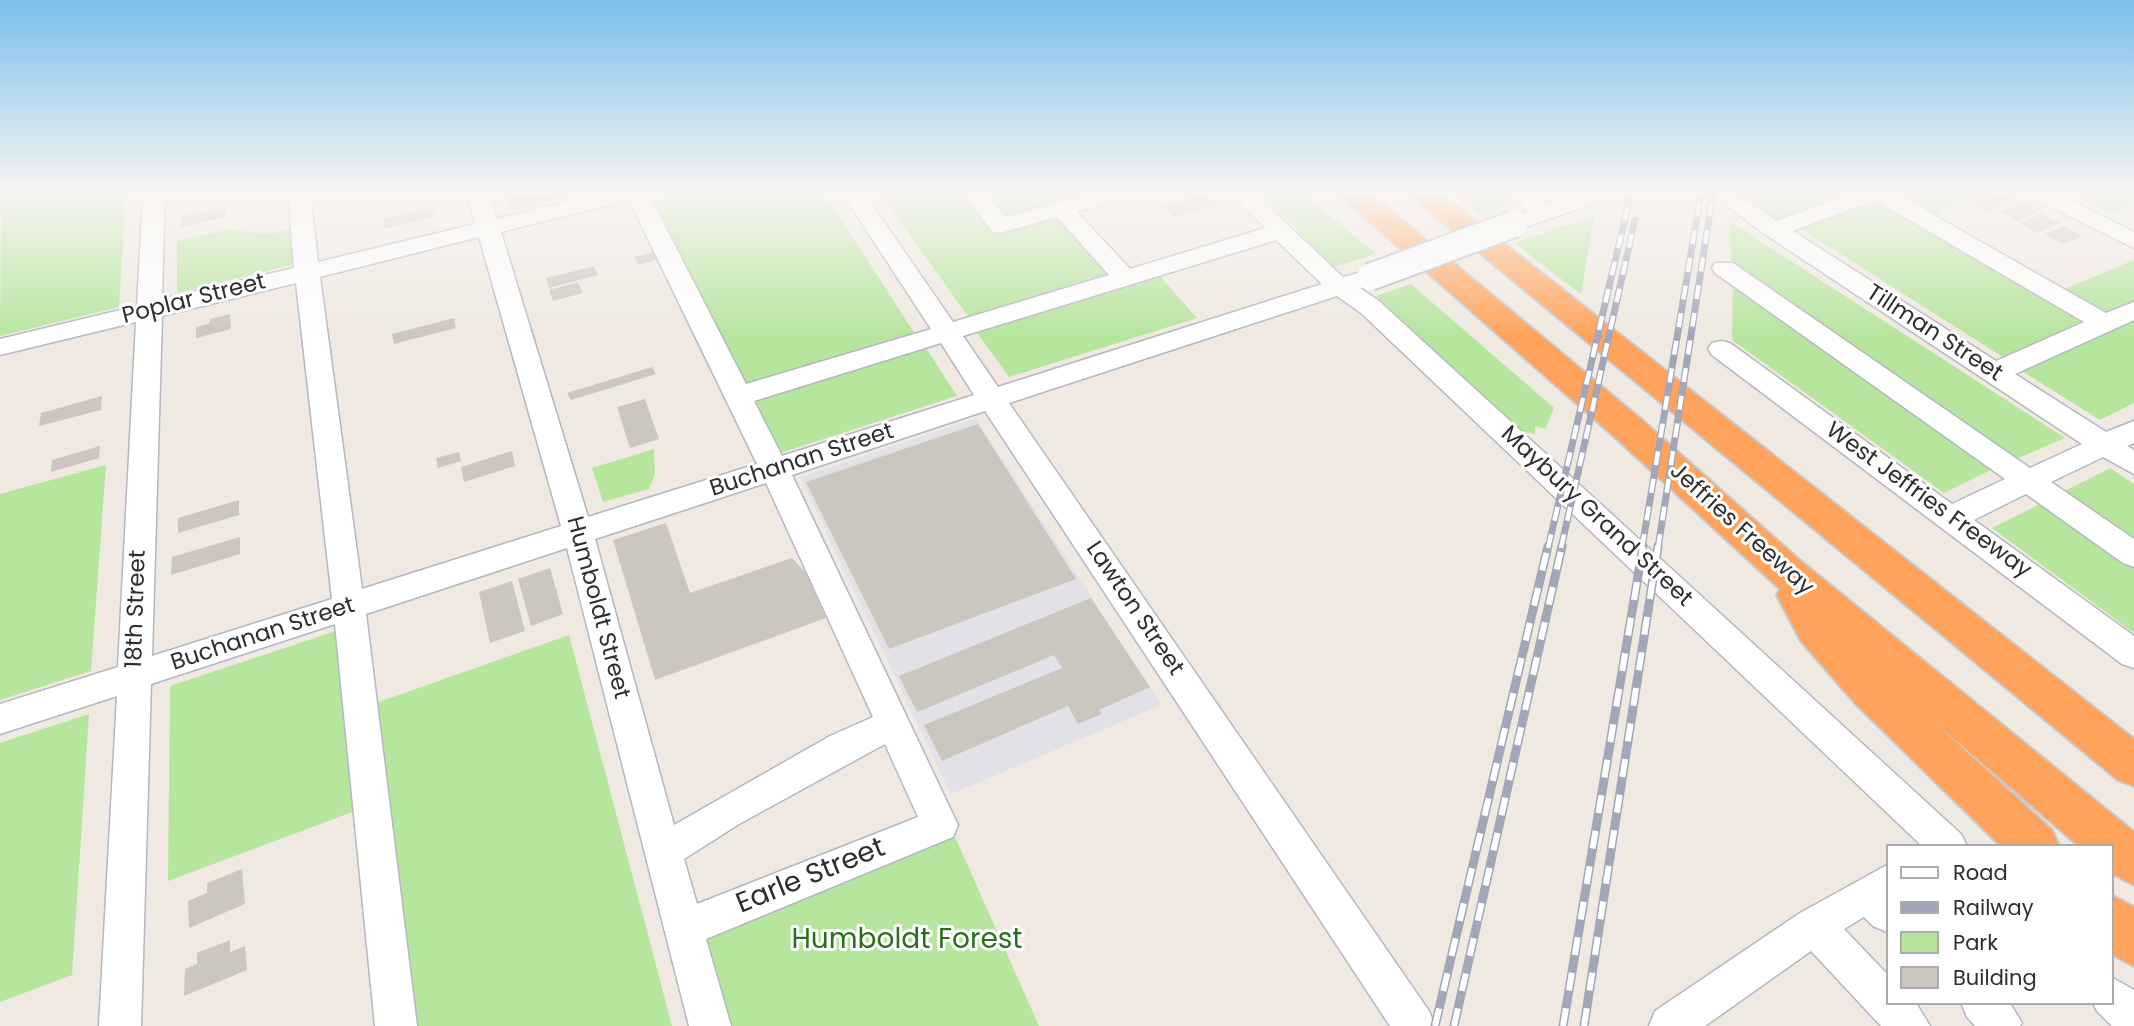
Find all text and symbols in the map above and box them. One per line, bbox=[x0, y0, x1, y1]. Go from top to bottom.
street label: Poplar Street bbox=[119, 269, 269, 331]
street label: Tillman Street bbox=[1861, 280, 2007, 388]
street label: West Jeffries Freeway bbox=[1820, 417, 2036, 585]
street label: Buchanan Street bbox=[707, 418, 897, 504]
street label: Maybury Grand Street bbox=[1494, 421, 1698, 613]
street label: Jeffries Freeway bbox=[1663, 458, 1819, 602]
street label: Humboldt Street bbox=[559, 514, 635, 702]
street label: Lawton Street bbox=[1079, 537, 1189, 681]
street label: 18th Street bbox=[121, 549, 153, 669]
street label: Buchanan Street bbox=[168, 592, 358, 678]
street label: Earle Street bbox=[732, 832, 890, 922]
legend bbox=[1885, 844, 2113, 1005]
text: Road bbox=[1953, 858, 2008, 887]
text: Railway bbox=[1953, 893, 2034, 922]
park label: Humboldt Forest bbox=[791, 924, 1023, 958]
text: Park bbox=[1953, 928, 1998, 957]
text: Building bbox=[1953, 963, 2037, 992]

